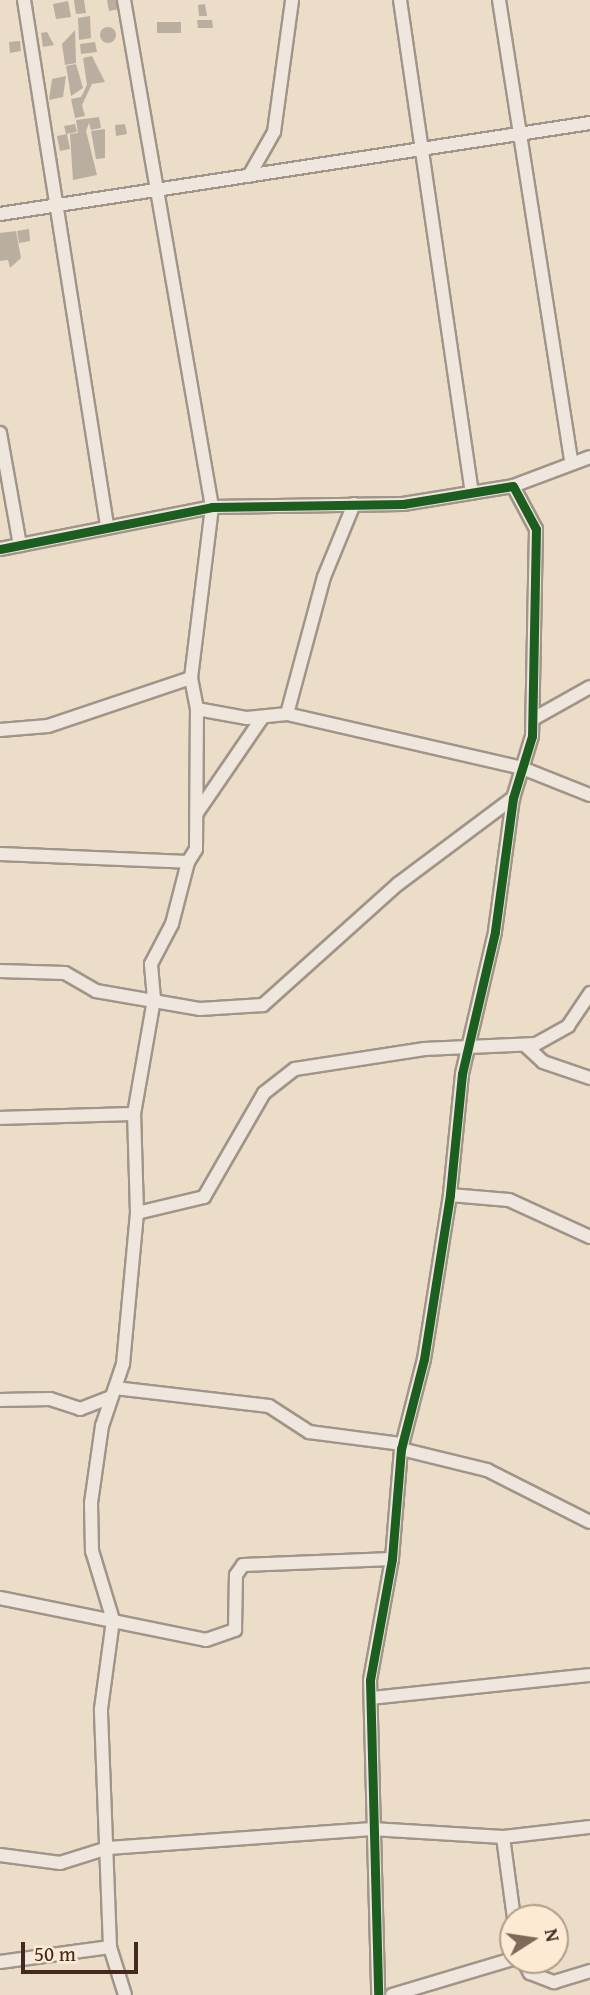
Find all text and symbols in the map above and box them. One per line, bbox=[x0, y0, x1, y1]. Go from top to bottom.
north arrow bbox=[499, 1904, 569, 1974]
text: N bbox=[538, 1926, 568, 1944]
scale bar bbox=[24, 1928, 142, 1972]
text: 50 m bbox=[34, 1938, 76, 1969]

